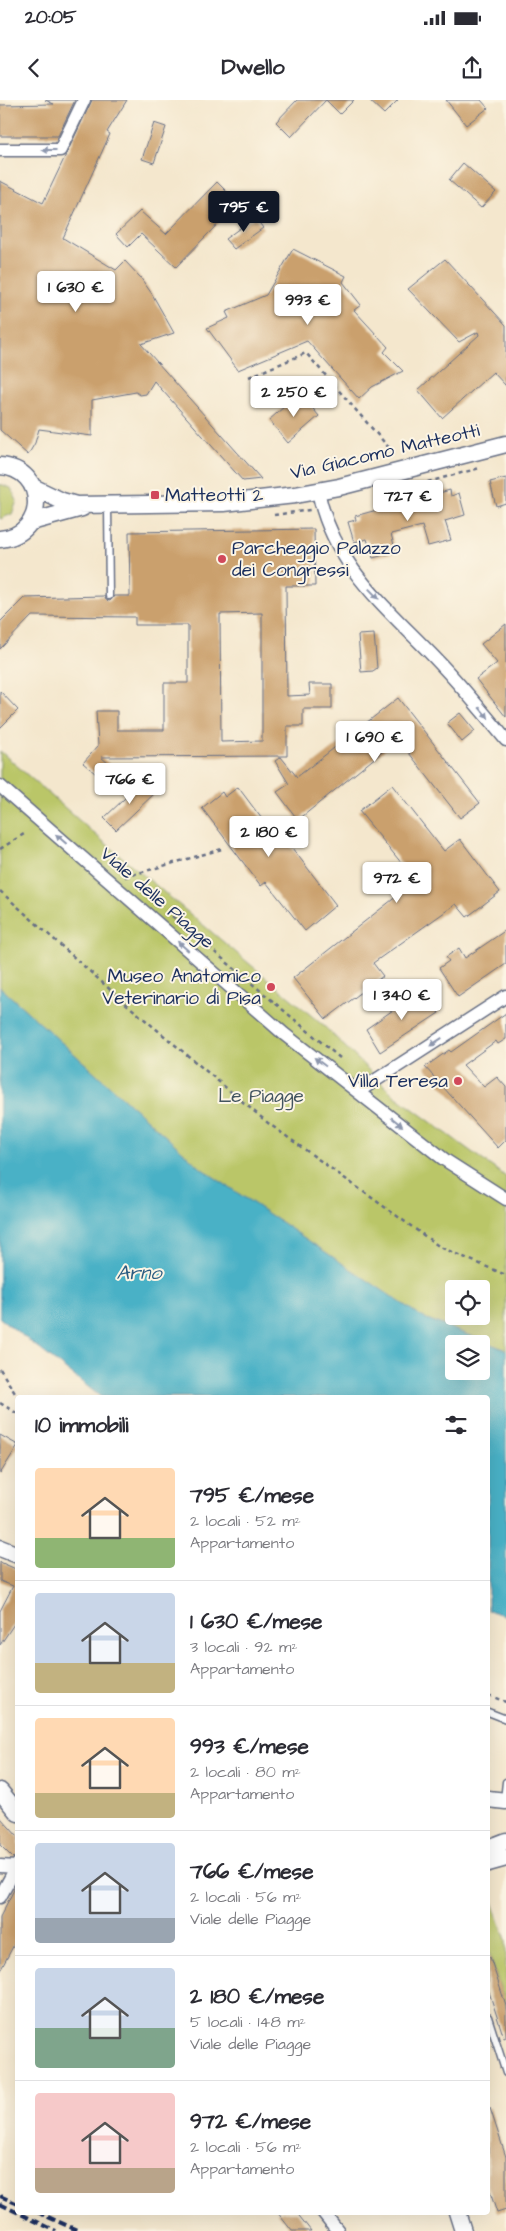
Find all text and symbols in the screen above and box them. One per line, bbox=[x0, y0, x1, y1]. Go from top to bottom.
text: 20:05 bbox=[25, 4, 76, 31]
text: Dwello bbox=[221, 52, 285, 83]
icon: back bbox=[20, 54, 48, 82]
icon: share bbox=[458, 54, 486, 82]
one-way arrow bbox=[40, 146, 56, 154]
pin: 795 € bbox=[209, 190, 279, 233]
text: 795 € bbox=[219, 196, 269, 218]
pin: 1 630 € bbox=[30, 270, 122, 313]
text: 1 630 € bbox=[48, 276, 104, 298]
pin: 993 € bbox=[273, 284, 343, 326]
text: 993 € bbox=[285, 289, 331, 311]
pin: 2 250 € bbox=[248, 376, 340, 418]
text: 2 250 € bbox=[261, 381, 327, 403]
street label: Via Giacomo Matteotti bbox=[288, 417, 482, 487]
pin: 727 € bbox=[373, 480, 443, 522]
place label: Matteotti 2 bbox=[165, 482, 264, 509]
text: 727 € bbox=[384, 485, 432, 507]
marker: Matteotti 2 bbox=[149, 489, 161, 501]
place label: Parcheggio Palazzo dei Congressi bbox=[232, 535, 401, 585]
marker: Parcheggio Palazzo dei Congressi bbox=[216, 553, 228, 565]
one-way arrow bbox=[368, 587, 380, 599]
one-way arrow bbox=[478, 706, 489, 719]
pin: 1 690 € bbox=[329, 720, 421, 763]
text: 1 690 € bbox=[347, 726, 403, 748]
pin: 766 € bbox=[95, 762, 165, 805]
text: 766 € bbox=[105, 768, 155, 790]
pin: 2 180 € bbox=[223, 816, 315, 858]
text: 2 180 € bbox=[240, 821, 298, 843]
one-way arrow bbox=[55, 833, 67, 845]
street label: Viale delle Piagge bbox=[93, 841, 220, 956]
pin: 972 € bbox=[362, 862, 432, 904]
text: 972 € bbox=[373, 867, 421, 889]
one-way arrow bbox=[177, 940, 189, 952]
place label: Museo Anatomico Veterinario di Pisa bbox=[102, 963, 261, 1012]
pin: 1 340 € bbox=[356, 978, 448, 1021]
marker: Museo Anatomico Veterinario di Pisa bbox=[265, 981, 277, 993]
text: 1 340 € bbox=[374, 984, 430, 1006]
one-way arrow bbox=[429, 1037, 443, 1047]
one-way arrow bbox=[313, 1057, 327, 1067]
place label: Villa Teresa bbox=[348, 1068, 448, 1095]
marker: Villa Teresa bbox=[452, 1075, 464, 1087]
park label: Le Piagge bbox=[218, 1083, 304, 1111]
one-way arrow bbox=[391, 1116, 404, 1127]
water label: Arno bbox=[116, 1259, 163, 1287]
map controls bbox=[445, 1280, 490, 1380]
button: locate bbox=[445, 1280, 490, 1325]
button: layers bbox=[445, 1335, 490, 1380]
text: 10 immobili bbox=[35, 1411, 128, 1440]
icon: filters bbox=[442, 1411, 470, 1439]
text: 795 €/mese bbox=[190, 1481, 314, 1510]
icon: home bbox=[75, 1488, 135, 1548]
text: 2 locali · 52 m² bbox=[190, 1510, 301, 1532]
text: Appartamento bbox=[190, 1532, 294, 1554]
text: 1 630 €/mese bbox=[190, 1607, 322, 1636]
icon: home bbox=[75, 1613, 135, 1673]
text: 3 locali · 92 m² bbox=[190, 1636, 297, 1658]
text: Appartamento bbox=[190, 1658, 294, 1680]
text: 993 €/mese bbox=[190, 1732, 309, 1761]
icon: home bbox=[75, 1738, 135, 1798]
text: 2 locali · 80 m² bbox=[190, 1761, 301, 1783]
text: Appartamento bbox=[190, 1783, 294, 1805]
text: 766 €/mese bbox=[190, 1857, 314, 1886]
icon: home bbox=[75, 1863, 135, 1923]
text: 2 locali · 56 m² bbox=[190, 1886, 302, 1908]
text: Viale delle Piagge bbox=[190, 1908, 311, 1930]
text: 2 180 €/mese bbox=[190, 1982, 324, 2011]
icon: home bbox=[75, 1988, 135, 2048]
text: 5 locali · 148 m² bbox=[190, 2011, 306, 2033]
text: Viale delle Piagge bbox=[190, 2033, 311, 2055]
text: 972 €/mese bbox=[190, 2107, 311, 2136]
icon: home bbox=[75, 2113, 135, 2173]
text: 2 locali · 56 m² bbox=[190, 2136, 302, 2158]
text: Appartamento bbox=[190, 2158, 294, 2180]

